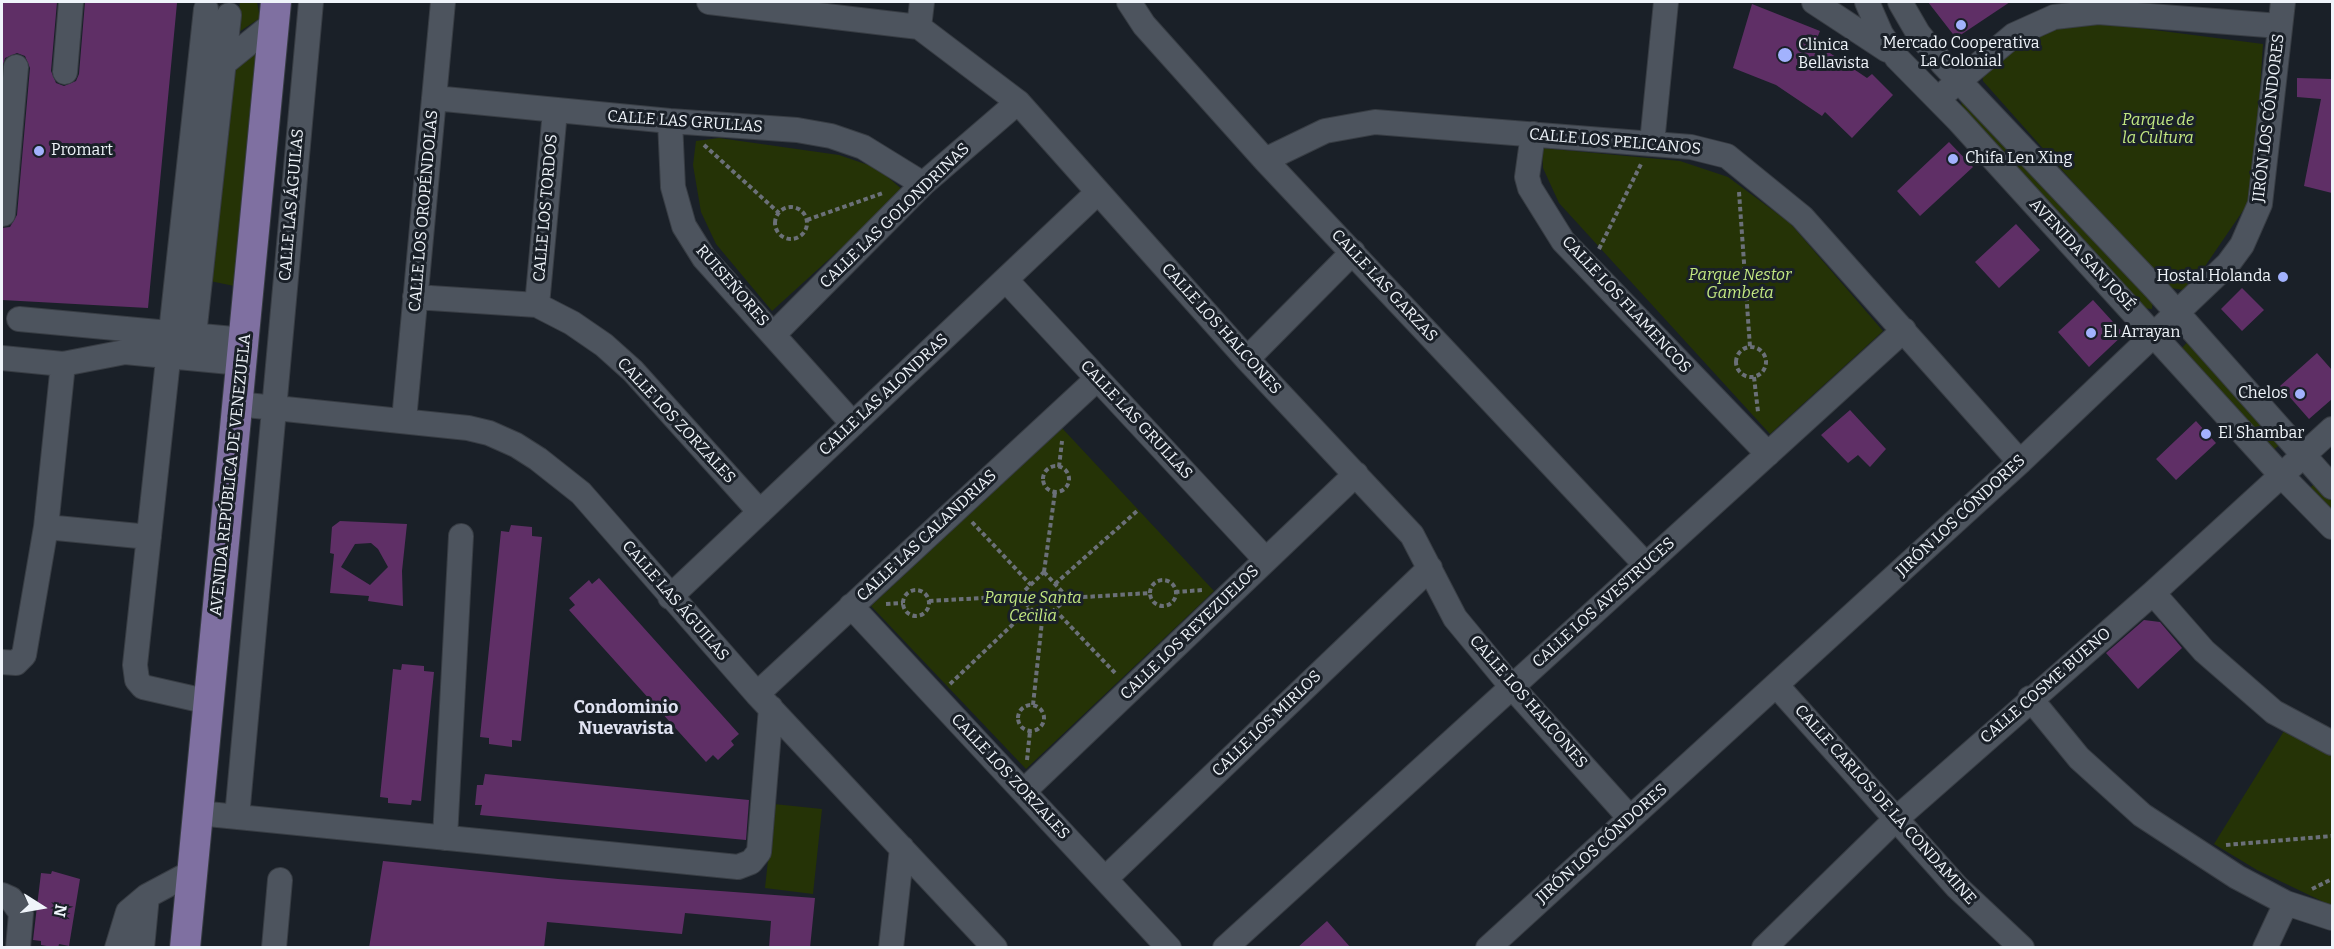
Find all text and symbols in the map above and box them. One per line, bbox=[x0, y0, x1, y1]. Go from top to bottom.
marker: Mercado Cooperativa La Colonial bbox=[1954, 18, 1968, 32]
street label: JIRÓN LOS CÓNDORES bbox=[2249, 33, 2289, 203]
place label: Mercado Cooperativa La Colonial bbox=[1882, 34, 2040, 72]
place label: Clinica Bellavista bbox=[1798, 36, 1869, 74]
marker: Clinica Bellavista bbox=[1776, 46, 1794, 64]
street label: CALLE LAS GRULLAS bbox=[607, 107, 763, 137]
street label: CALLE LOS OROPÉNDOLAS bbox=[406, 109, 442, 313]
park label: Parque de la Cultura bbox=[2122, 111, 2194, 149]
street label: CALLE LOS PELICANOS bbox=[1528, 125, 1702, 159]
street label: CALLE LAS ÁGUILAS bbox=[276, 128, 308, 282]
street label: CALLE LOS TORDOS bbox=[530, 133, 562, 283]
street label: CALLE LAS GOLONDRINAS bbox=[816, 139, 974, 293]
place label: Promart bbox=[51, 141, 113, 161]
marker: Promart bbox=[32, 144, 46, 158]
place label: Chifa Len Xing bbox=[1965, 149, 2072, 169]
marker: Chifa Len Xing bbox=[1946, 152, 1960, 166]
street label: AVENIDA SAN JOSÉ bbox=[2025, 195, 2139, 315]
street label: CALLE LAS GARZAS bbox=[1327, 226, 1441, 346]
street label: CALLE LOS FLAMENCOS bbox=[1557, 232, 1695, 378]
street label: RUISEÑORES bbox=[691, 241, 773, 331]
street label: CALLE LOS HALCONES bbox=[1157, 260, 1285, 398]
park label: Parque Nestor Gambeta bbox=[1689, 266, 1791, 304]
place label: Hostal Holanda bbox=[2157, 267, 2271, 287]
marker: Hostal Holanda bbox=[2276, 270, 2290, 284]
place label: El Arrayan bbox=[2103, 323, 2180, 343]
marker: El Arrayan bbox=[2084, 326, 2098, 340]
street label: CALLE LAS ALONDRAS bbox=[815, 330, 953, 460]
street label: AVENIDA REPÚBLICA DE VENEZUELA bbox=[207, 333, 255, 617]
street label: CALLE LOS ZORZALES bbox=[613, 354, 739, 488]
street label: CALLE LAS GRULLAS bbox=[1076, 357, 1196, 483]
place label: Chelos bbox=[2238, 384, 2288, 404]
marker: Chelos bbox=[2293, 387, 2307, 401]
place label: El Shambar bbox=[2218, 424, 2304, 444]
marker: El Shambar bbox=[2199, 427, 2213, 441]
street label: JIRÓN LOS CÓNDORES bbox=[1892, 451, 2030, 581]
street label: CALLE LAS CALANDRIAS bbox=[853, 466, 1001, 606]
street label: CALLE LOS AVESTRUCES bbox=[1529, 534, 1679, 672]
street label: CALLE LAS ÁGUILAS bbox=[618, 537, 732, 665]
street label: CALLE LOS REYEZUELOS bbox=[1117, 562, 1263, 704]
park label: Parque Santa Cecilia bbox=[984, 589, 1082, 627]
street label: CALLE COSME BUENO bbox=[1977, 624, 2115, 748]
street label: CALLE LOS HALCONES bbox=[1465, 632, 1591, 772]
street label: CALLE LOS MIRLOS bbox=[1208, 667, 1326, 781]
district label: Condominio Nuevavista bbox=[574, 697, 678, 740]
street label: CALLE CARLOS DE LA CONDAMINE bbox=[1790, 701, 1980, 909]
street label: CALLE LOS ZORZALES bbox=[947, 710, 1073, 844]
street label: JIRÓN LOS CÓNDORES bbox=[1533, 780, 1671, 908]
north arrow bbox=[12, 877, 72, 937]
text: N bbox=[50, 903, 71, 918]

